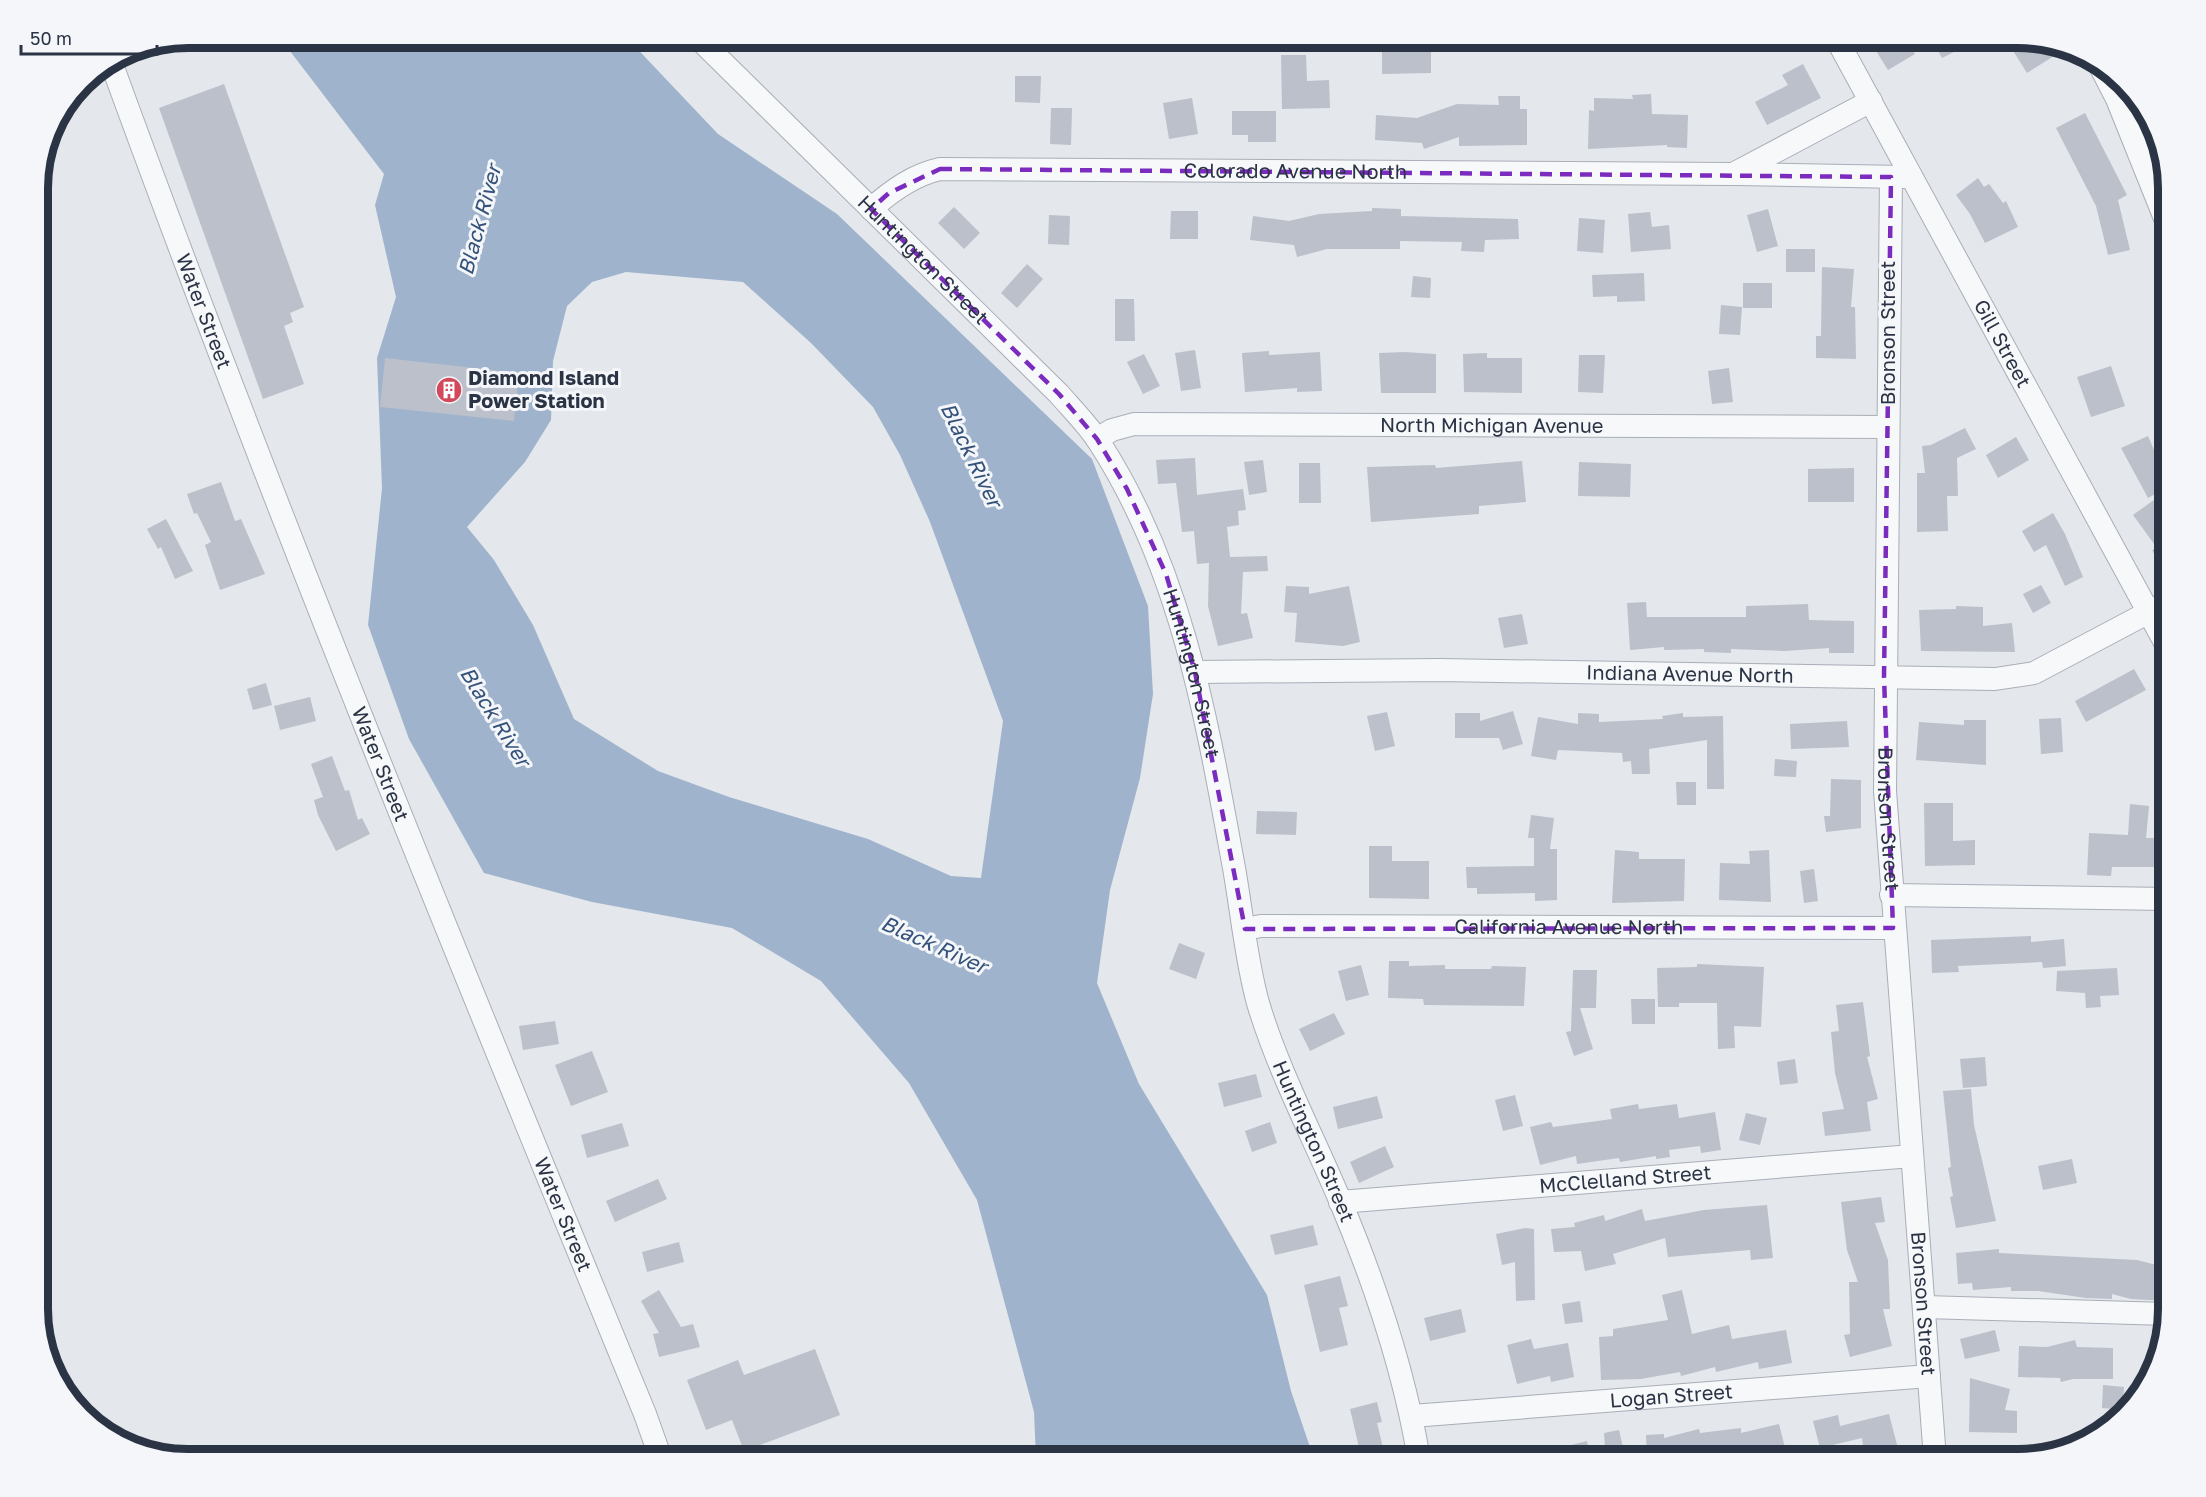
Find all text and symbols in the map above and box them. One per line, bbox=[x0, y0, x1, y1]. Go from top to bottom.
scale bar bbox=[21, 18, 158, 56]
text: 50 m bbox=[30, 27, 72, 49]
street label: Colorado Avenue North bbox=[1184, 158, 1407, 183]
water label: Black River bbox=[452, 159, 507, 278]
street label: Huntington Street bbox=[853, 190, 994, 329]
street label: Water Street bbox=[172, 250, 237, 372]
street label: Bronson Street bbox=[1875, 261, 1899, 405]
street label: Gill Street bbox=[1970, 295, 2037, 391]
place label: Diamond Island Power Station bbox=[468, 365, 619, 412]
building icon: Diamond Island Power Station bbox=[434, 375, 464, 405]
water label: Black River bbox=[935, 398, 1010, 513]
street label: North Michigan Avenue bbox=[1380, 412, 1603, 437]
street label: Huntington Street bbox=[1159, 585, 1226, 760]
street label: Indiana Avenue North bbox=[1586, 659, 1794, 687]
water label: Black River bbox=[455, 662, 538, 774]
street label: Water Street bbox=[348, 703, 415, 824]
street label: Bronson Street bbox=[1874, 747, 1905, 892]
water label: Black River bbox=[878, 909, 994, 980]
street label: California Avenue North bbox=[1454, 914, 1683, 938]
street label: Huntington Street bbox=[1269, 1057, 1361, 1225]
street label: Water Street bbox=[530, 1153, 598, 1275]
street label: McClelland Street bbox=[1538, 1159, 1712, 1197]
street label: Bronson Street bbox=[1907, 1231, 1942, 1376]
street label: Logan Street bbox=[1609, 1378, 1734, 1412]

